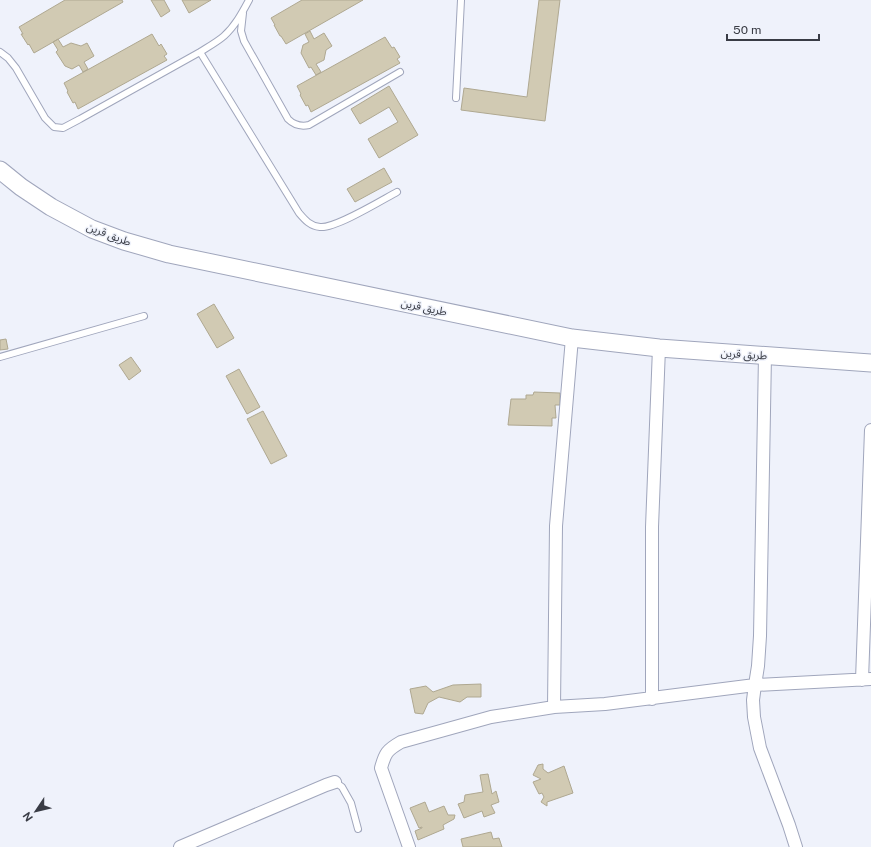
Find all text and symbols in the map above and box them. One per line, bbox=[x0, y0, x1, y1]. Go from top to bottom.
scale bar bbox=[727, 16, 819, 42]
text: 50 m bbox=[733, 23, 761, 37]
street label: طريق قرين bbox=[85, 220, 133, 249]
street label: طريق قرين bbox=[400, 296, 448, 319]
street label: طريق قرين bbox=[720, 346, 768, 363]
north arrow bbox=[16, 791, 56, 831]
text: N bbox=[20, 810, 35, 824]

